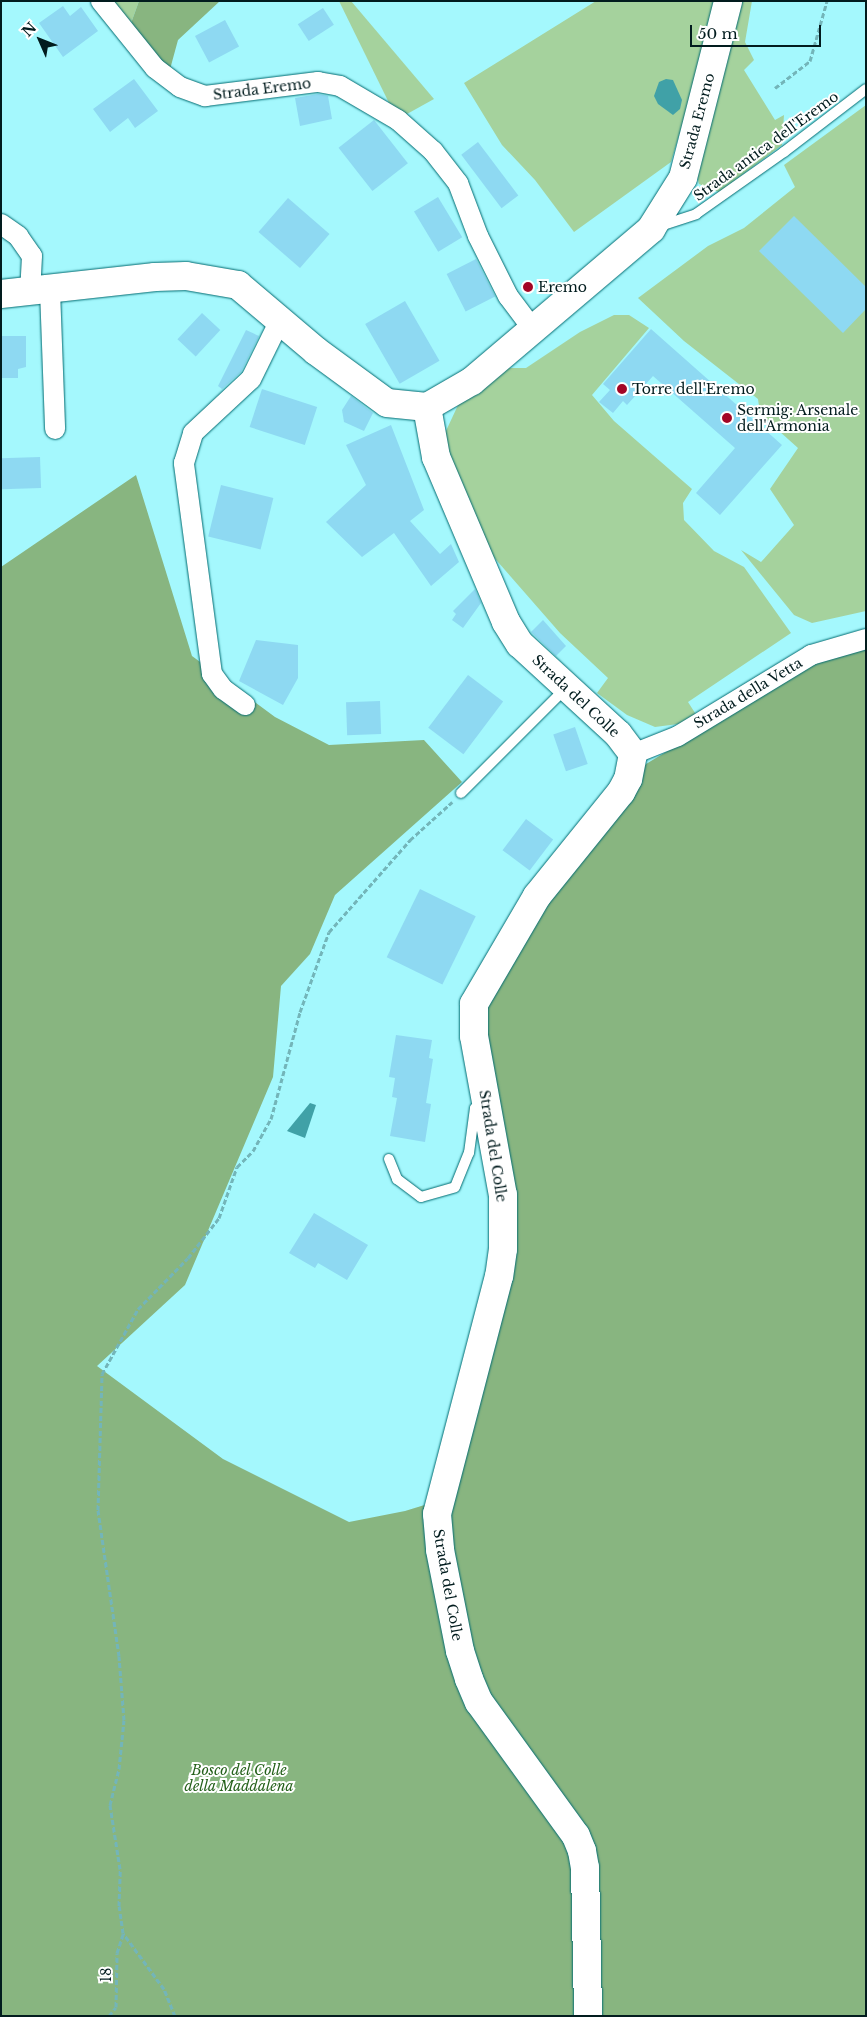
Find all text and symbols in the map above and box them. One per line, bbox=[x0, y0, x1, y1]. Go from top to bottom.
north arrow bbox=[15, 15, 65, 65]
scale bar bbox=[692, 15, 823, 47]
text: N bbox=[18, 19, 40, 41]
text: 50 m bbox=[698, 24, 738, 43]
street label: Strada Eremo bbox=[676, 71, 718, 171]
street label: Strada Eremo bbox=[212, 75, 312, 103]
street label: Strada antica dell'Eremo bbox=[690, 88, 842, 204]
place label: Eremo bbox=[538, 279, 587, 295]
marker: Eremo bbox=[522, 281, 534, 293]
place label: Torre dell'Eremo bbox=[632, 381, 755, 397]
marker: Torre dell'Eremo bbox=[616, 383, 628, 395]
place label: Sermig: Arsenale dell'Armonia bbox=[737, 402, 859, 434]
marker: Sermig: Arsenale dell'Armonia bbox=[721, 412, 733, 424]
street label: Strada del Colle bbox=[529, 651, 623, 741]
street label: Strada della Vetta bbox=[690, 654, 806, 732]
street label: Strada del Colle bbox=[476, 1089, 510, 1203]
street label: Strada del Colle bbox=[430, 1528, 466, 1642]
park label: Bosco del Colle della Maddalena bbox=[184, 1762, 294, 1794]
street label: 18 bbox=[98, 1968, 114, 1982]

